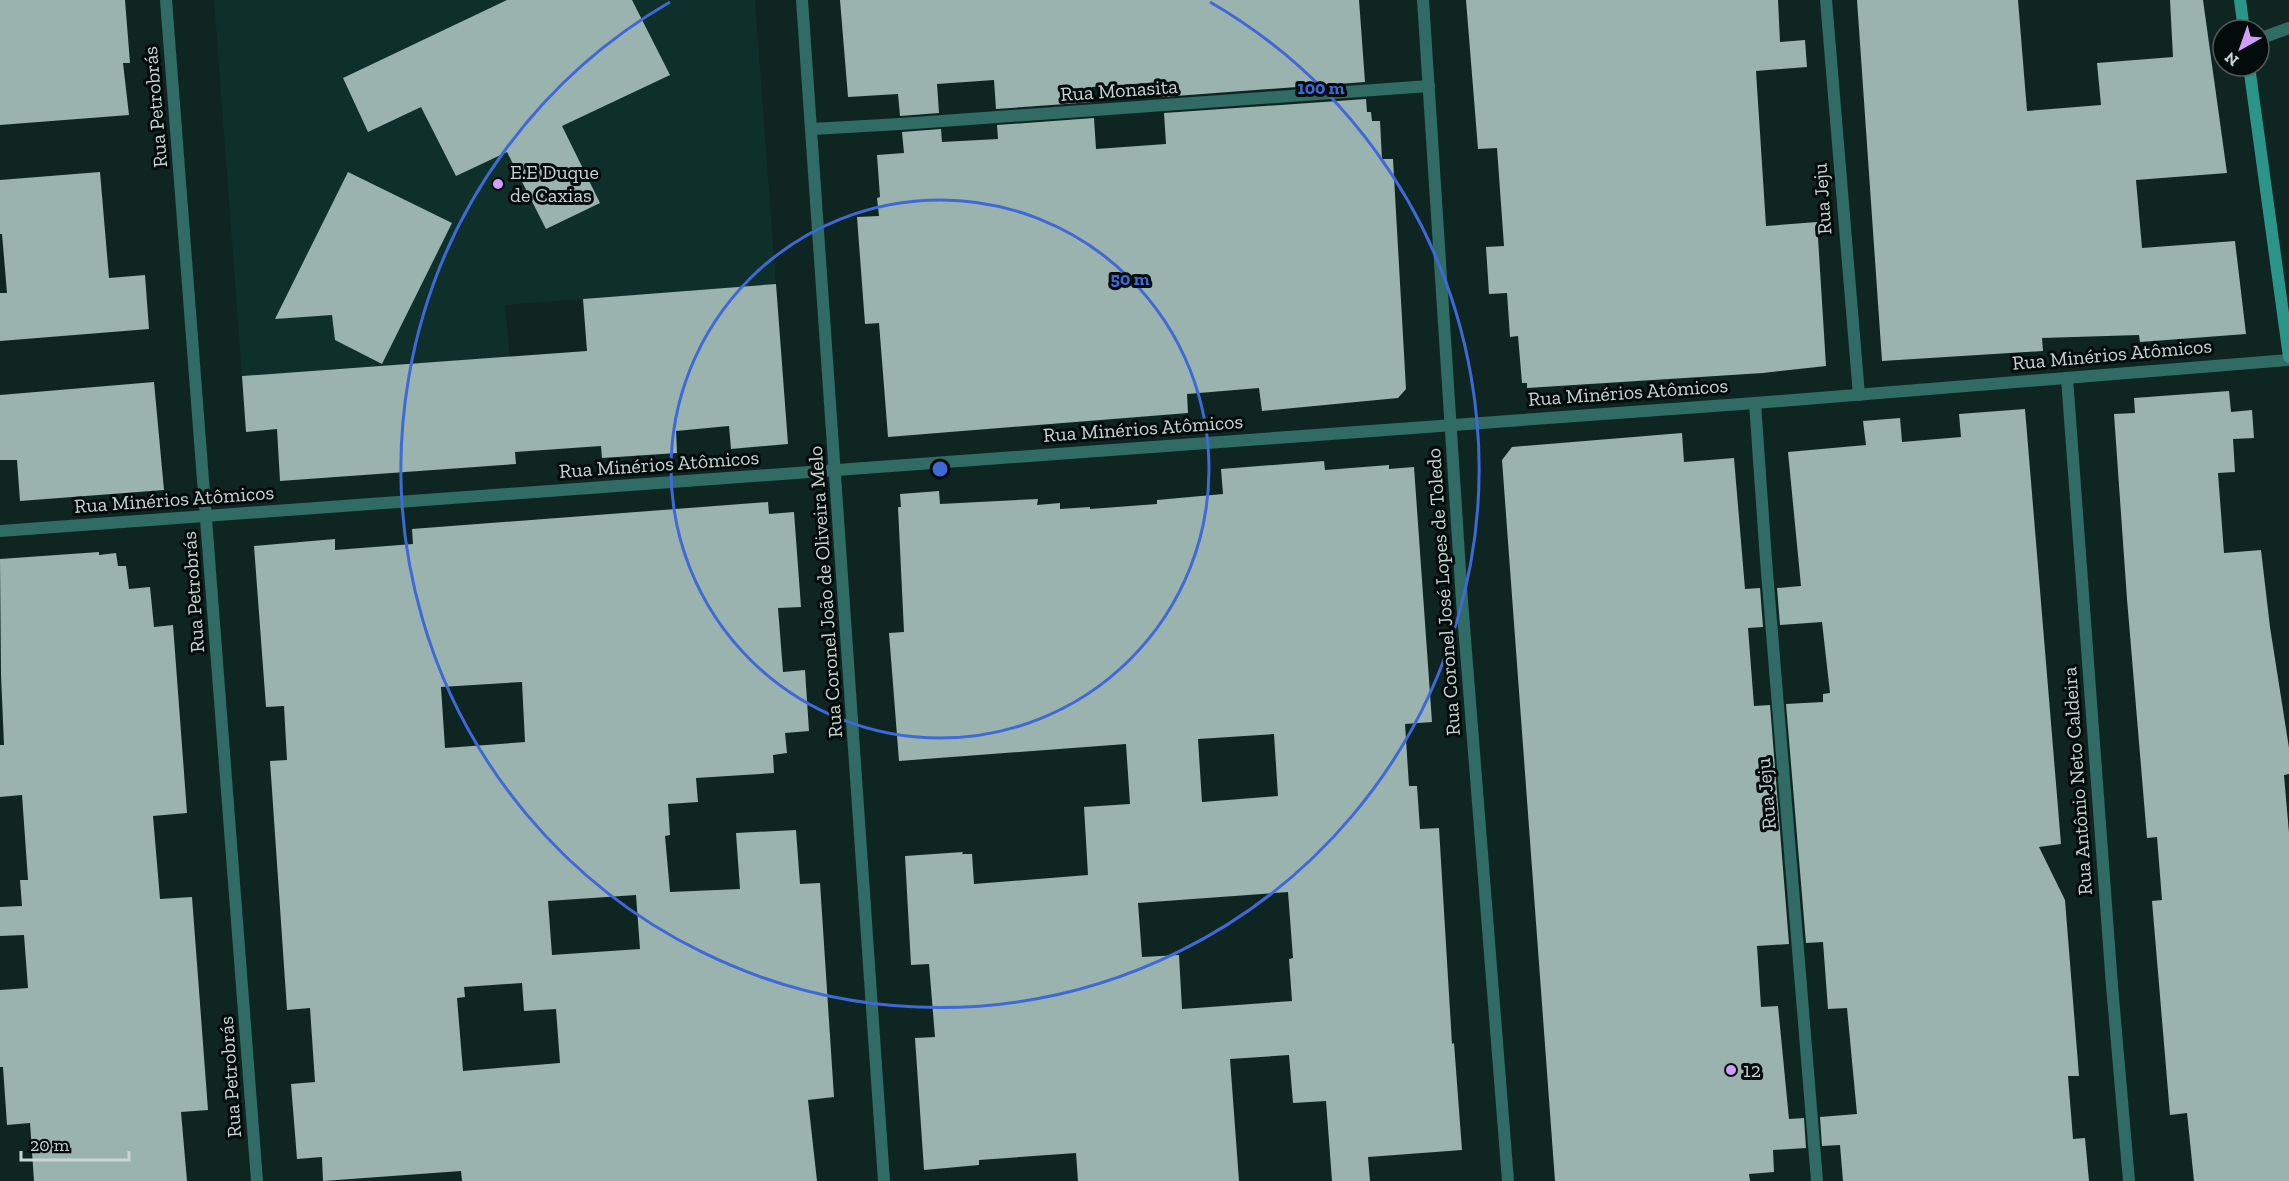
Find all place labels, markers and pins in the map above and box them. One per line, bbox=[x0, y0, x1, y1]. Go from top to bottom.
place label: E.E Duque de Caxias bbox=[510, 160, 599, 207]
marker: E.E Duque de Caxias bbox=[491, 177, 505, 191]
centre of rings bbox=[930, 459, 950, 479]
place label: 12 bbox=[1743, 1058, 1761, 1082]
marker: 12 bbox=[1724, 1063, 1738, 1077]

